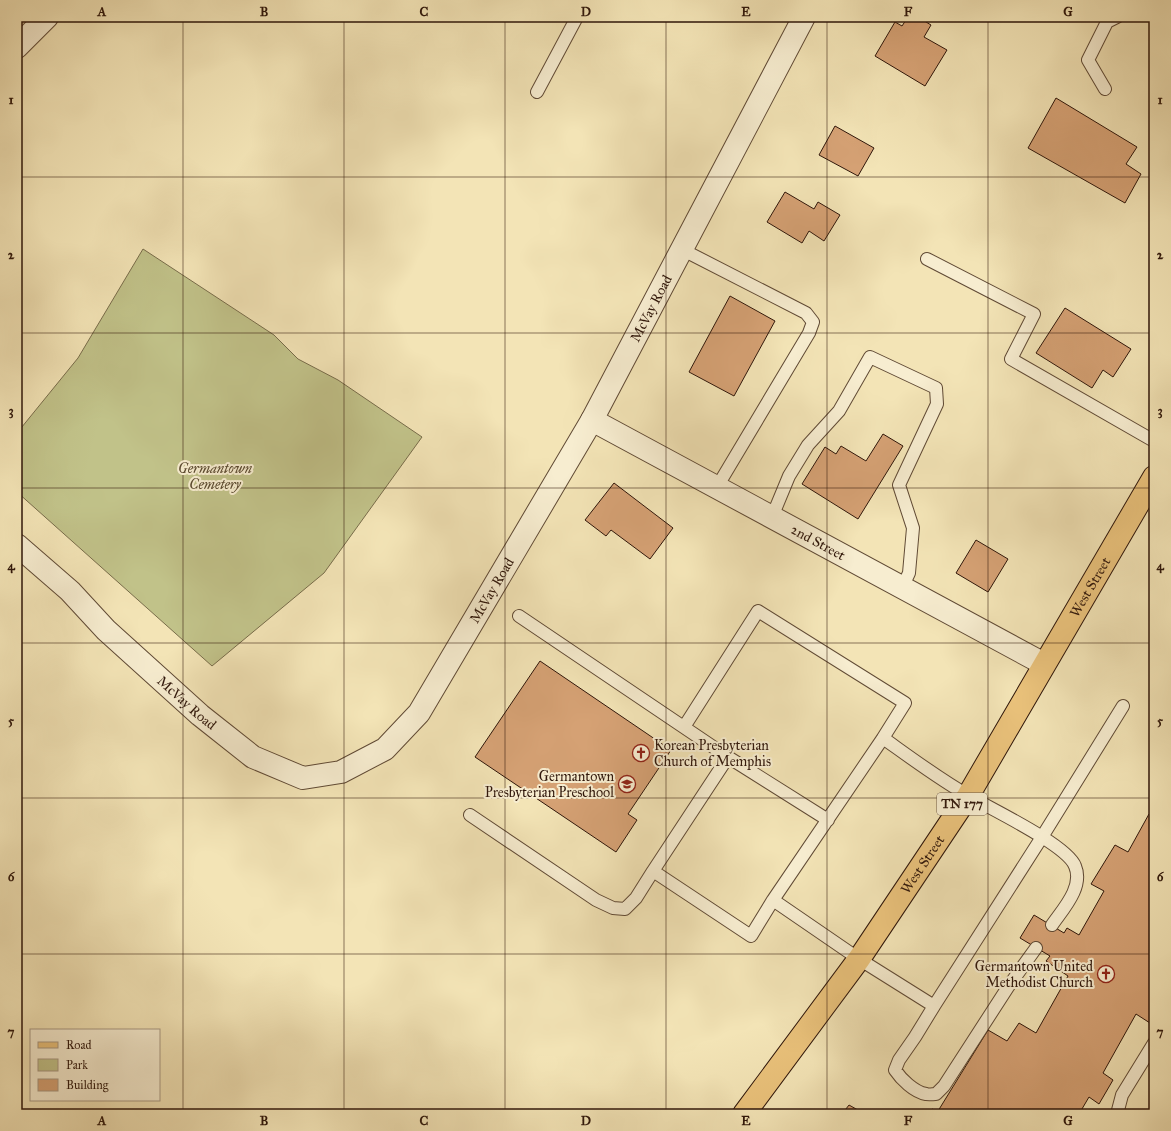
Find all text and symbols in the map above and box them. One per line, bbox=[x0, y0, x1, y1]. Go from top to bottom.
text: A bbox=[97, 4, 107, 20]
text: B bbox=[260, 4, 269, 20]
text: C bbox=[420, 4, 429, 20]
text: D bbox=[581, 4, 591, 20]
text: E bbox=[741, 4, 751, 20]
text: F bbox=[904, 4, 913, 20]
text: G bbox=[1063, 4, 1073, 20]
text: 1 bbox=[8, 92, 14, 108]
text: 1 bbox=[1157, 92, 1163, 108]
text: 2 bbox=[8, 247, 15, 263]
text: 2 bbox=[1157, 247, 1164, 263]
street label: McVay Road bbox=[626, 272, 675, 345]
text: 3 bbox=[8, 403, 14, 419]
text: 3 bbox=[1157, 403, 1163, 419]
park label: Germantown Cemetery bbox=[178, 460, 253, 493]
street label: 2nd Street bbox=[788, 521, 848, 564]
street label: McVay Road bbox=[466, 554, 517, 626]
street label: West Street bbox=[1066, 554, 1114, 620]
text: 4 bbox=[7, 558, 15, 574]
text: 4 bbox=[1156, 558, 1164, 574]
street label: McVay Road bbox=[154, 672, 220, 733]
text: 5 bbox=[8, 713, 15, 729]
text: 5 bbox=[1157, 713, 1164, 729]
place label: Korean Presbyterian Church of Memphis bbox=[654, 737, 771, 770]
church icon: Korean Presbyterian Church of Memphis bbox=[631, 743, 651, 763]
place label: Germantown Presbyterian Preschool bbox=[485, 768, 614, 801]
school or university icon: Germantown Presbyterian Preschool bbox=[617, 774, 637, 794]
road number: TN 177 bbox=[937, 793, 987, 815]
street label: West Street bbox=[897, 832, 948, 897]
text: 6 bbox=[8, 869, 16, 885]
text: 6 bbox=[1157, 869, 1165, 885]
place label: Germantown United Methodist Church bbox=[975, 958, 1093, 991]
church icon: Germantown United Methodist Church bbox=[1096, 964, 1116, 984]
text: 7 bbox=[8, 1024, 15, 1040]
text: 7 bbox=[1157, 1024, 1164, 1040]
legend bbox=[30, 1029, 160, 1101]
text: Road bbox=[66, 1038, 92, 1052]
text: Park bbox=[66, 1058, 88, 1072]
text: Building bbox=[66, 1078, 109, 1093]
text: A bbox=[97, 1113, 107, 1129]
text: B bbox=[260, 1113, 269, 1129]
text: C bbox=[420, 1113, 429, 1129]
text: D bbox=[581, 1113, 591, 1129]
text: E bbox=[741, 1113, 751, 1129]
text: F bbox=[904, 1113, 913, 1129]
text: G bbox=[1063, 1113, 1073, 1129]

